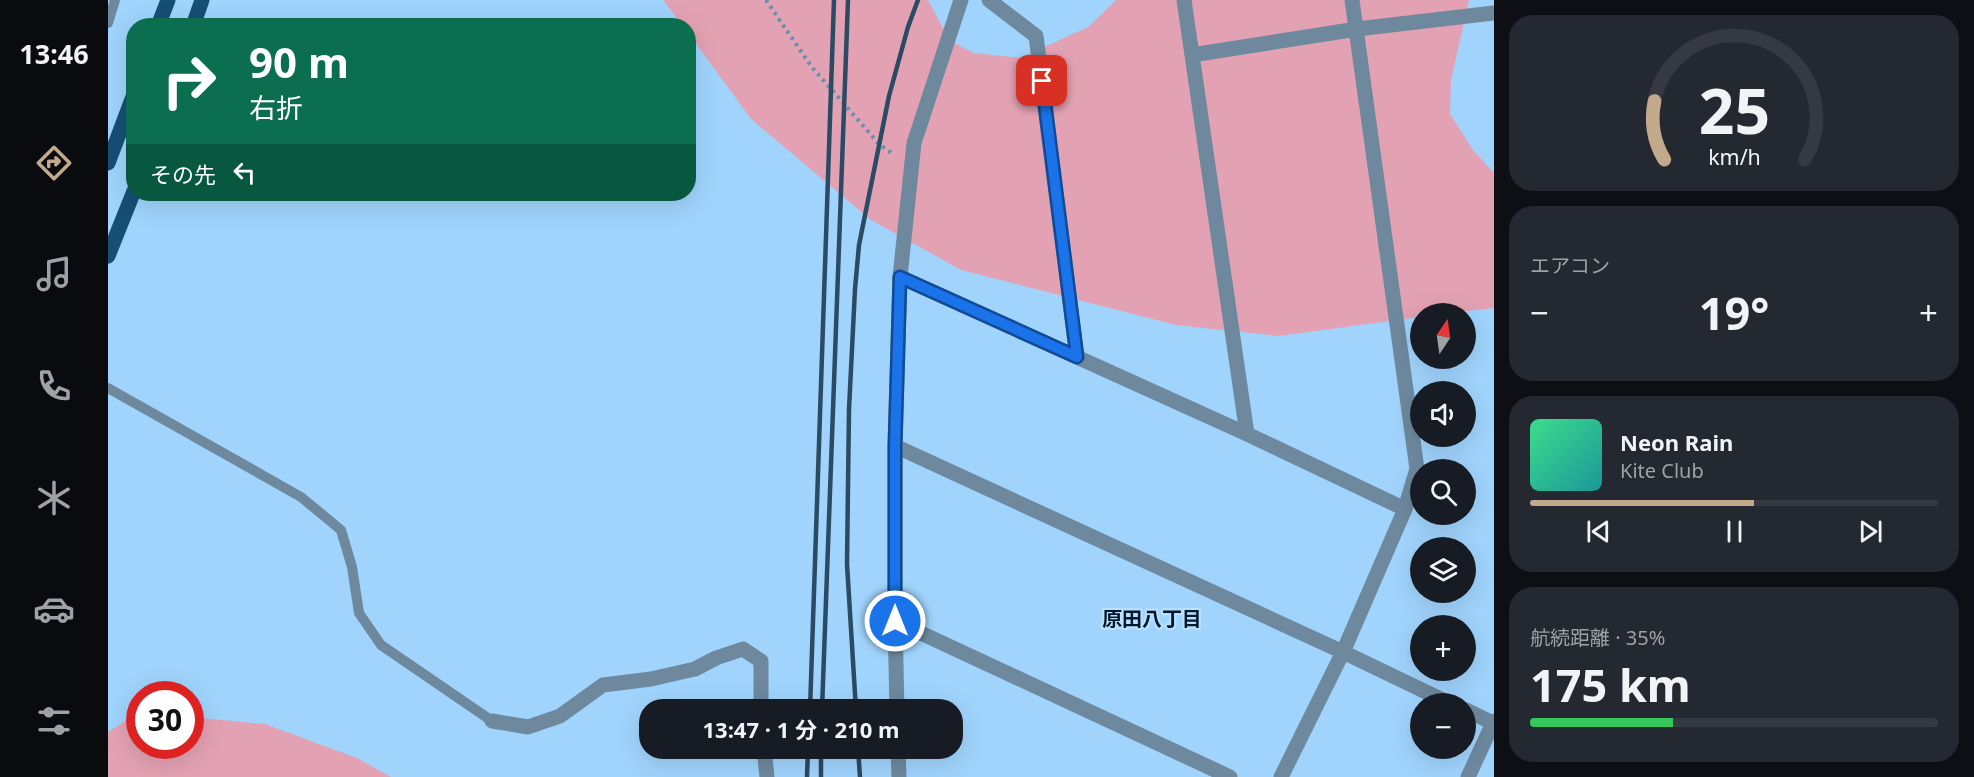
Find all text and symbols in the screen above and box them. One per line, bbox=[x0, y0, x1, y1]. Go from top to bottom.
text: 90 m bbox=[249, 33, 349, 90]
text: 13:46 bbox=[19, 35, 89, 72]
icon: right bbox=[150, 42, 228, 120]
pin bbox=[1016, 55, 1067, 106]
icon: arrive bbox=[1025, 64, 1058, 97]
text: 25 bbox=[1698, 67, 1770, 152]
text: 右折 bbox=[249, 89, 303, 126]
icon: directions bbox=[33, 142, 75, 184]
text: km/h bbox=[1708, 142, 1760, 171]
icon: left bbox=[228, 156, 261, 189]
text: その先 bbox=[150, 159, 216, 189]
text: エアコン bbox=[1530, 252, 1610, 279]
icon: music bbox=[33, 253, 75, 295]
text: 19° bbox=[1699, 282, 1769, 343]
text: − bbox=[1530, 290, 1549, 335]
text: + bbox=[1919, 290, 1938, 335]
north arrow bbox=[1410, 303, 1476, 369]
map controls bbox=[1410, 303, 1476, 759]
icon: phone bbox=[33, 365, 75, 407]
button: sound bbox=[1410, 381, 1476, 447]
text: Neon Rain bbox=[1620, 427, 1733, 457]
text: Kite Club bbox=[1620, 457, 1704, 484]
button: search bbox=[1410, 459, 1476, 525]
icon: climate bbox=[33, 477, 75, 519]
icon: previous bbox=[1582, 515, 1615, 548]
icon: pause bbox=[1718, 515, 1751, 548]
icon: next bbox=[1854, 515, 1887, 548]
button: layers bbox=[1410, 537, 1476, 603]
icon: car bbox=[33, 588, 75, 630]
position arrow bbox=[863, 589, 927, 653]
district label: 原田八丁目 bbox=[1102, 605, 1202, 632]
button: + bbox=[1410, 615, 1476, 681]
text: 航続距離 · 35% bbox=[1530, 624, 1665, 651]
text: 175 km bbox=[1530, 654, 1691, 715]
speed limit sign: 30 bbox=[126, 681, 204, 759]
button: − bbox=[1410, 693, 1476, 759]
icon: filters bbox=[33, 700, 75, 742]
text: 13:47 · 1 分 · 210 m bbox=[703, 714, 900, 744]

